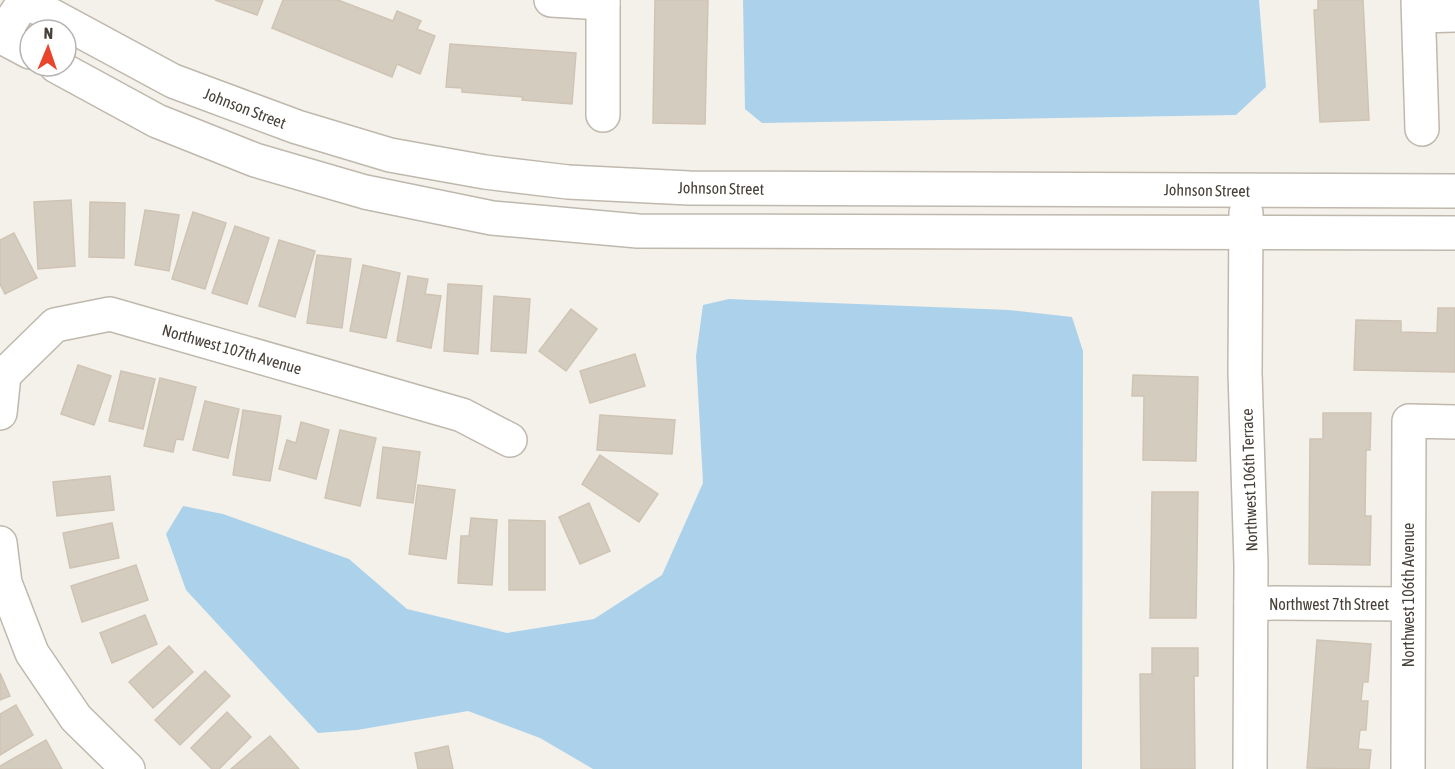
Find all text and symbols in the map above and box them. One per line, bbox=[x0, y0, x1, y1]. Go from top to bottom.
north arrow bbox=[18, 18, 78, 78]
text: N bbox=[43, 24, 54, 42]
street label: Johnson Street bbox=[201, 84, 289, 132]
street label: Johnson Street bbox=[678, 178, 765, 198]
street label: Johnson Street bbox=[1164, 180, 1251, 200]
street label: Northwest 107th Avenue bbox=[160, 320, 304, 378]
street label: Northwest 106th Terrace bbox=[1238, 408, 1260, 552]
street label: Northwest 106th Avenue bbox=[1399, 523, 1417, 667]
street label: Northwest 7th Street bbox=[1269, 595, 1389, 613]

